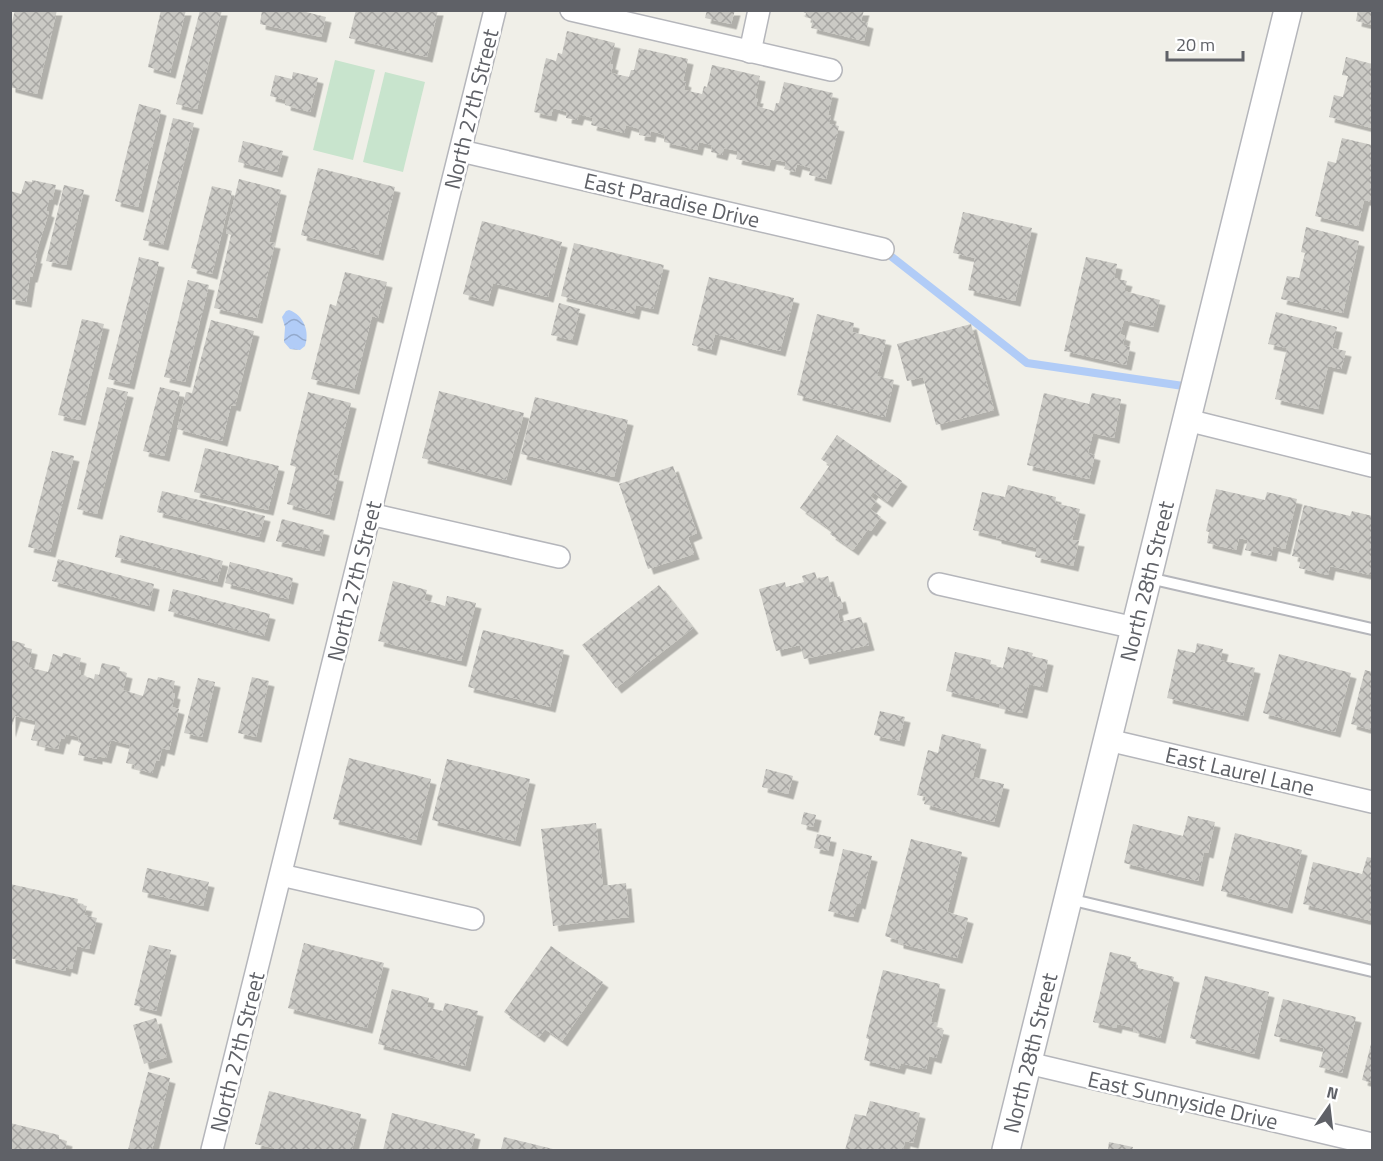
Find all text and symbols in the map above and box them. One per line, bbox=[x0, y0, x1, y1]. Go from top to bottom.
scale bar bbox=[1167, 24, 1244, 62]
street label: North 27th Street bbox=[435, 25, 507, 193]
text: 20 m bbox=[1176, 31, 1215, 58]
street label: East Paradise Drive bbox=[581, 163, 763, 237]
street label: North 27th Street bbox=[318, 497, 390, 665]
street label: North 28th Street bbox=[1110, 497, 1183, 665]
street label: East Laurel Lane bbox=[1162, 737, 1318, 805]
street label: North 27th Street bbox=[201, 968, 273, 1136]
street label: North 28th Street bbox=[994, 969, 1066, 1137]
street label: East Sunnyside Drive bbox=[1085, 1062, 1281, 1138]
north arrow bbox=[1299, 1077, 1359, 1137]
text: N bbox=[1324, 1079, 1341, 1105]

